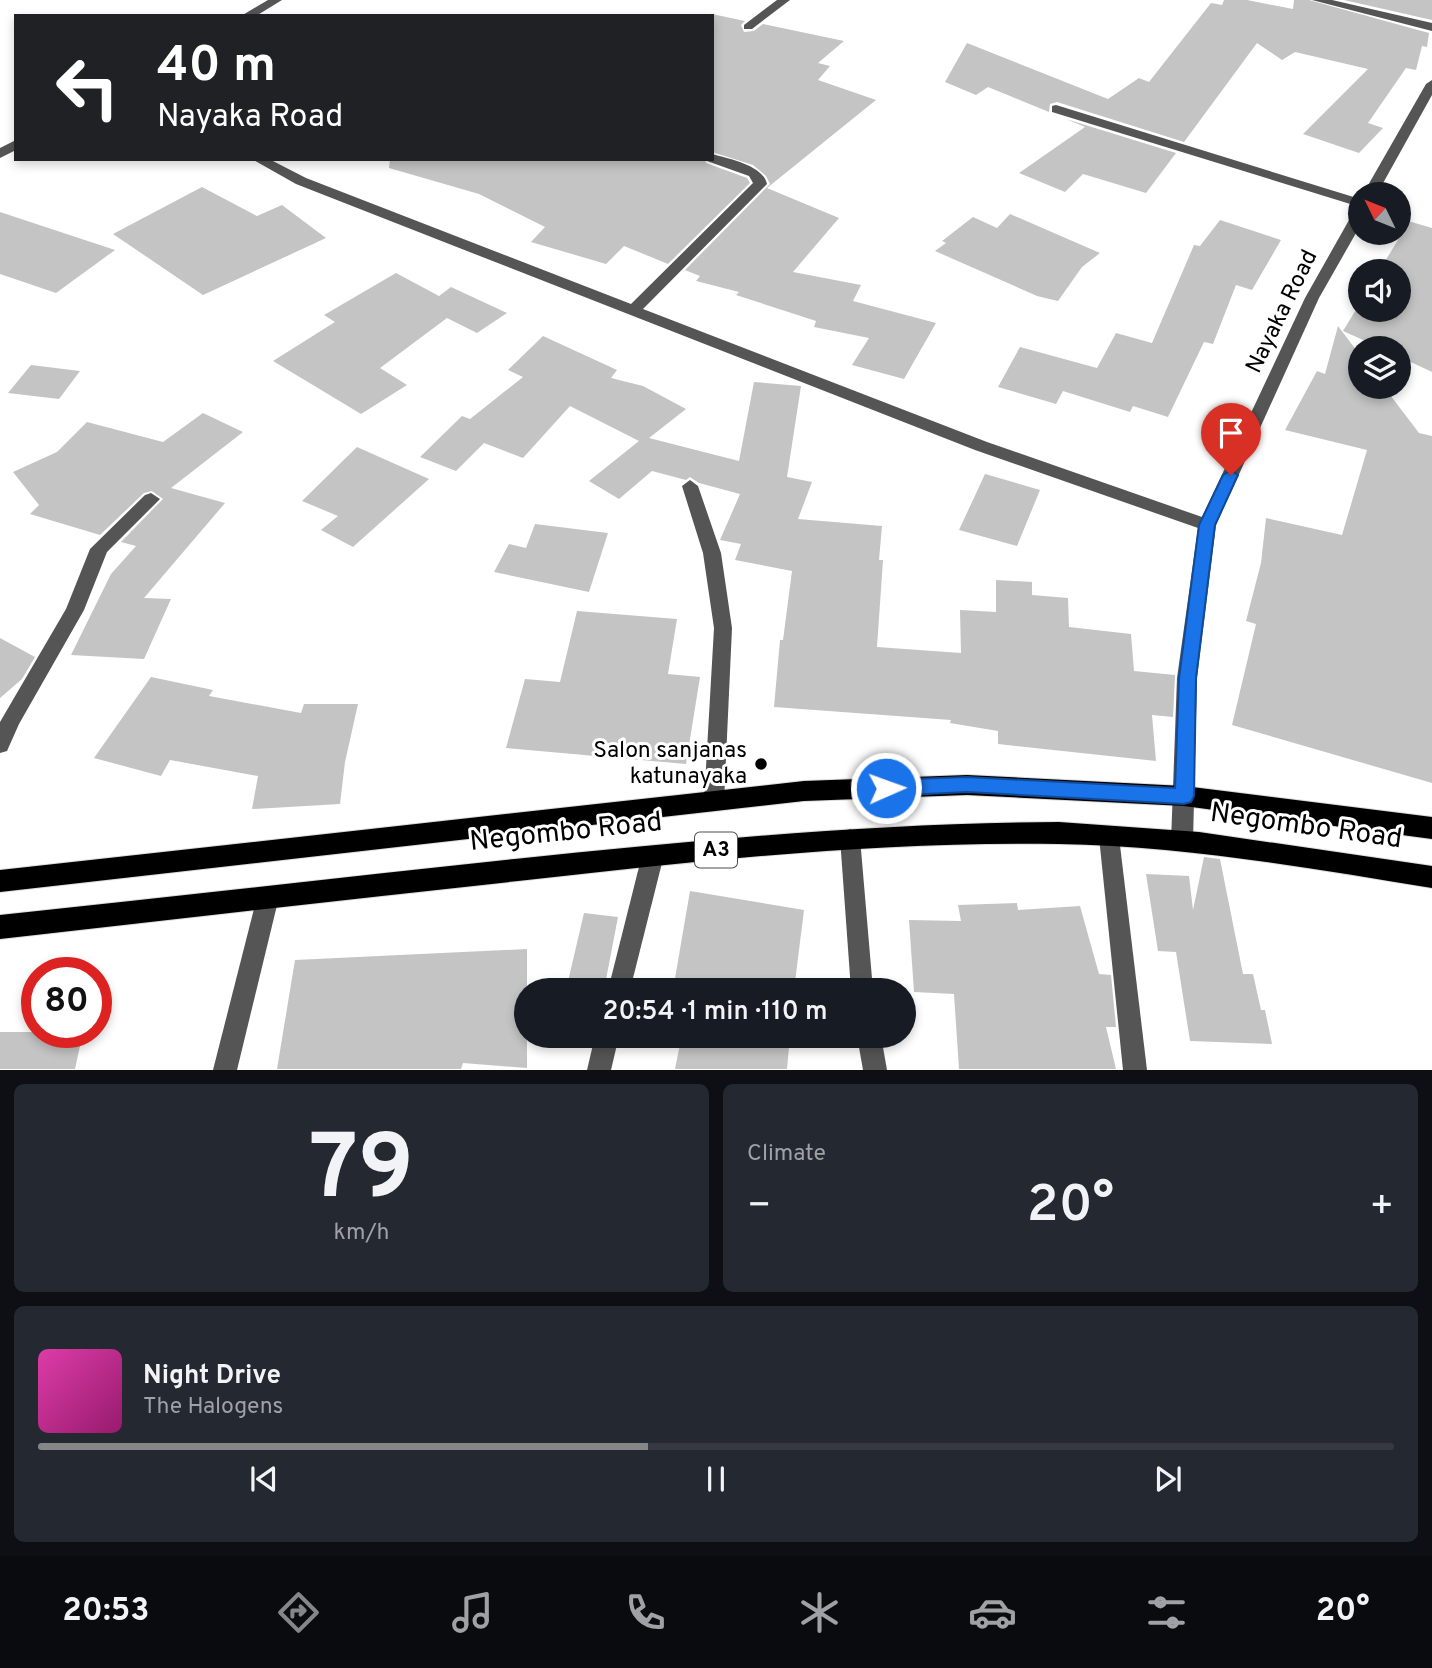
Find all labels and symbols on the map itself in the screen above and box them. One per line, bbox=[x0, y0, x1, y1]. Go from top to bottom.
north arrow bbox=[1348, 182, 1410, 245]
street label: Nayaka Road bbox=[1241, 245, 1325, 379]
pin bbox=[1201, 403, 1261, 475]
place label: Salon sanjanas katunayaka bbox=[593, 737, 747, 792]
position arrow bbox=[849, 751, 923, 825]
marker: Salon sanjanas katunayaka bbox=[753, 756, 769, 772]
street label: Negombo Road bbox=[1208, 796, 1404, 858]
street label: Negombo Road bbox=[468, 805, 664, 861]
road number: A3 bbox=[695, 832, 737, 868]
speed limit sign: 80 bbox=[21, 957, 112, 1048]

